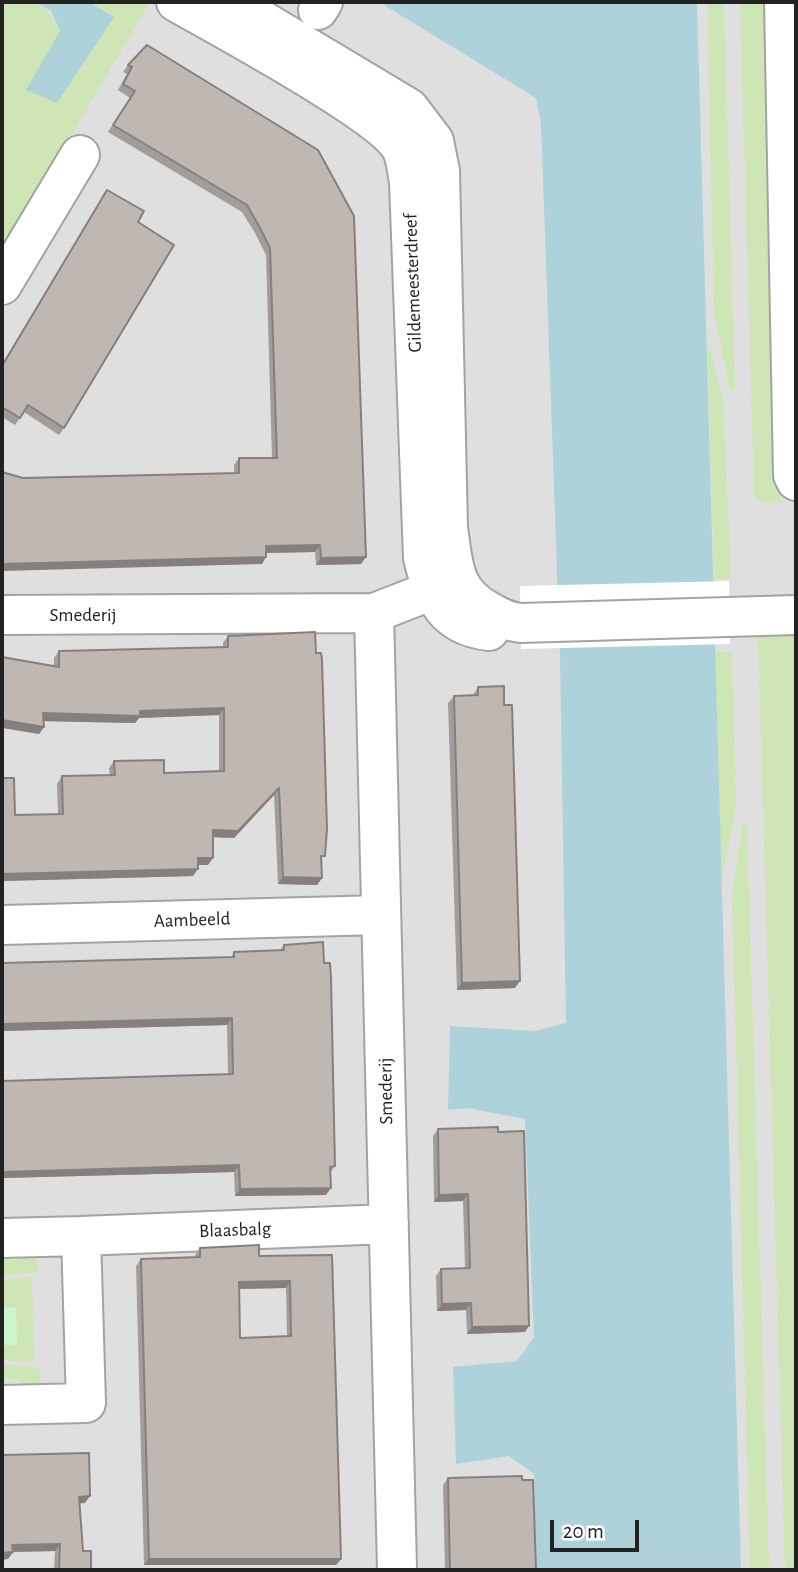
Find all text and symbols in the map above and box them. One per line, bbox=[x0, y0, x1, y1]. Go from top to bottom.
street label: Gildemeesterdreef bbox=[399, 213, 427, 353]
street label: Smederij bbox=[49, 604, 117, 626]
street label: Aambeeld bbox=[153, 907, 231, 933]
street label: Smederij bbox=[374, 1057, 398, 1125]
street label: Blaasbalg bbox=[199, 1217, 271, 1243]
scale bar bbox=[553, 1506, 642, 1550]
text: 20 m bbox=[563, 1521, 604, 1542]

